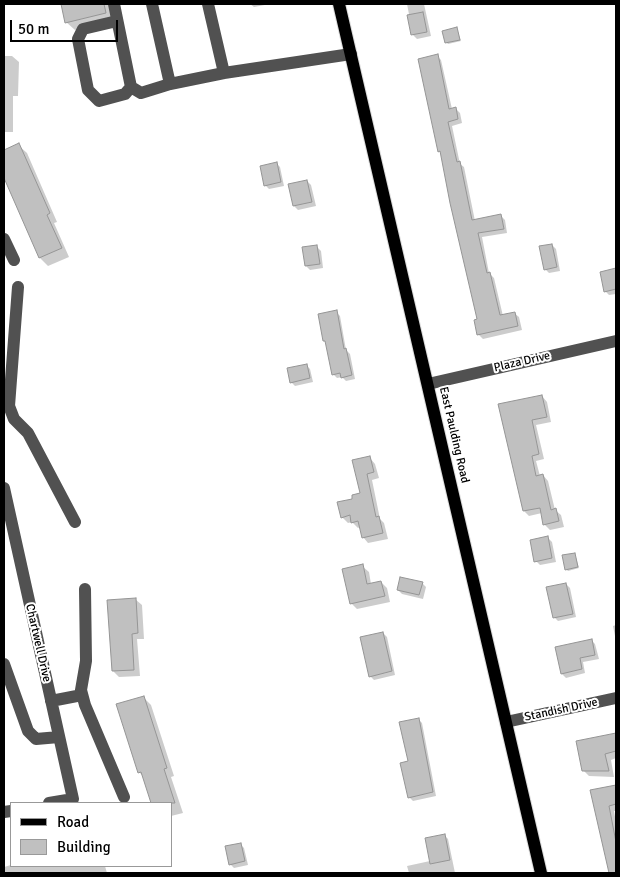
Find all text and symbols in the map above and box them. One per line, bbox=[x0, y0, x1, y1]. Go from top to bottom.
scale bar bbox=[12, 10, 120, 42]
text: 50 m bbox=[18, 20, 49, 38]
street label: Plaza Drive bbox=[492, 349, 552, 375]
street label: East Paulding Road bbox=[436, 385, 472, 485]
street label: Chartwell Drive bbox=[22, 603, 54, 683]
street label: Standish Drive bbox=[523, 695, 599, 725]
legend bbox=[10, 802, 172, 867]
text: Road bbox=[57, 813, 89, 831]
text: Building bbox=[57, 838, 111, 856]

